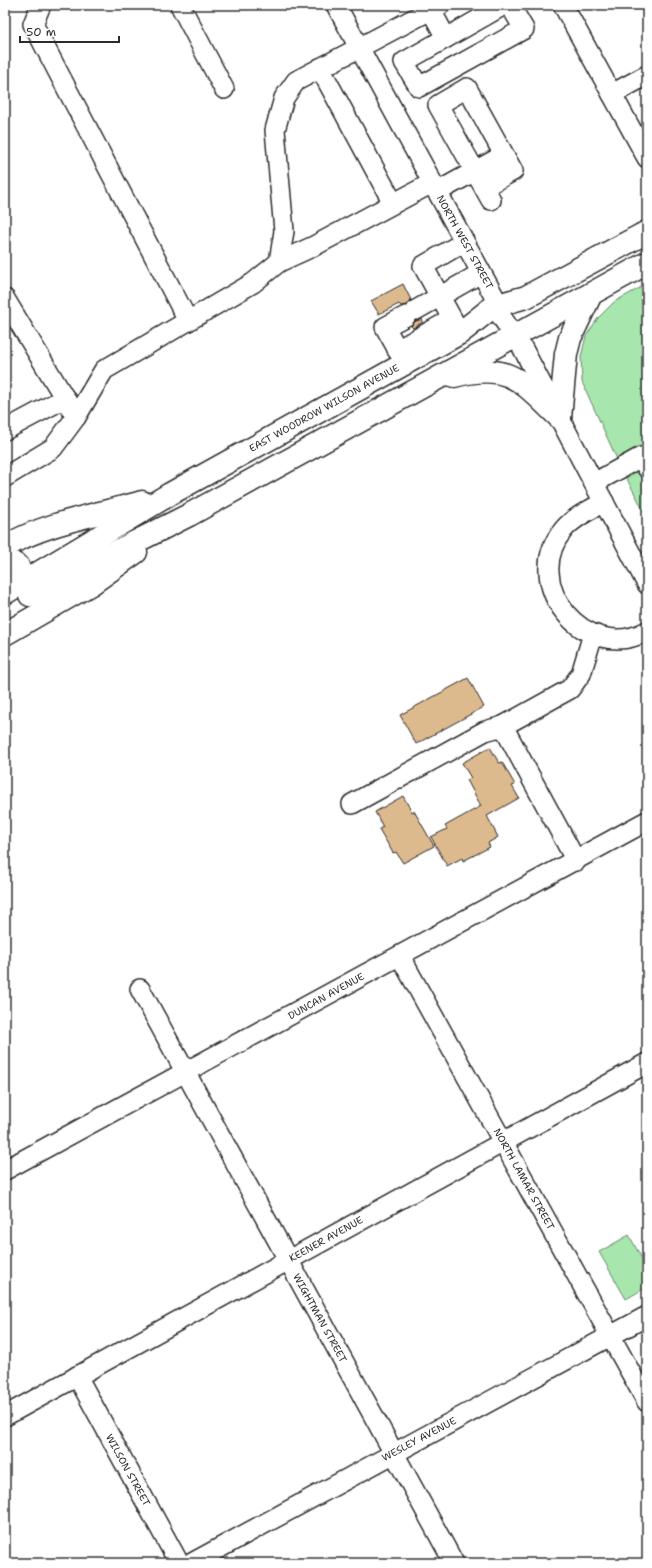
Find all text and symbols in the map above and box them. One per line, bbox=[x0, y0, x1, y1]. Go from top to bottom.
scale bar bbox=[20, 18, 119, 44]
text: 50 m bbox=[26, 24, 56, 40]
street label: NORTH WEST STREET bbox=[434, 193, 496, 291]
street label: EAST WOODROW WILSON AVENUE bbox=[247, 361, 401, 455]
street label: DUNCAN AVENUE bbox=[286, 970, 366, 1022]
street label: NORTH LAMAR STREET bbox=[491, 1126, 557, 1232]
street label: KEENER AVENUE bbox=[287, 1213, 365, 1265]
street label: WIGHTMAN STREET bbox=[290, 1271, 350, 1365]
street label: WESLEY AVENUE bbox=[380, 1414, 458, 1464]
street label: WILSON STREET bbox=[103, 1432, 153, 1508]

